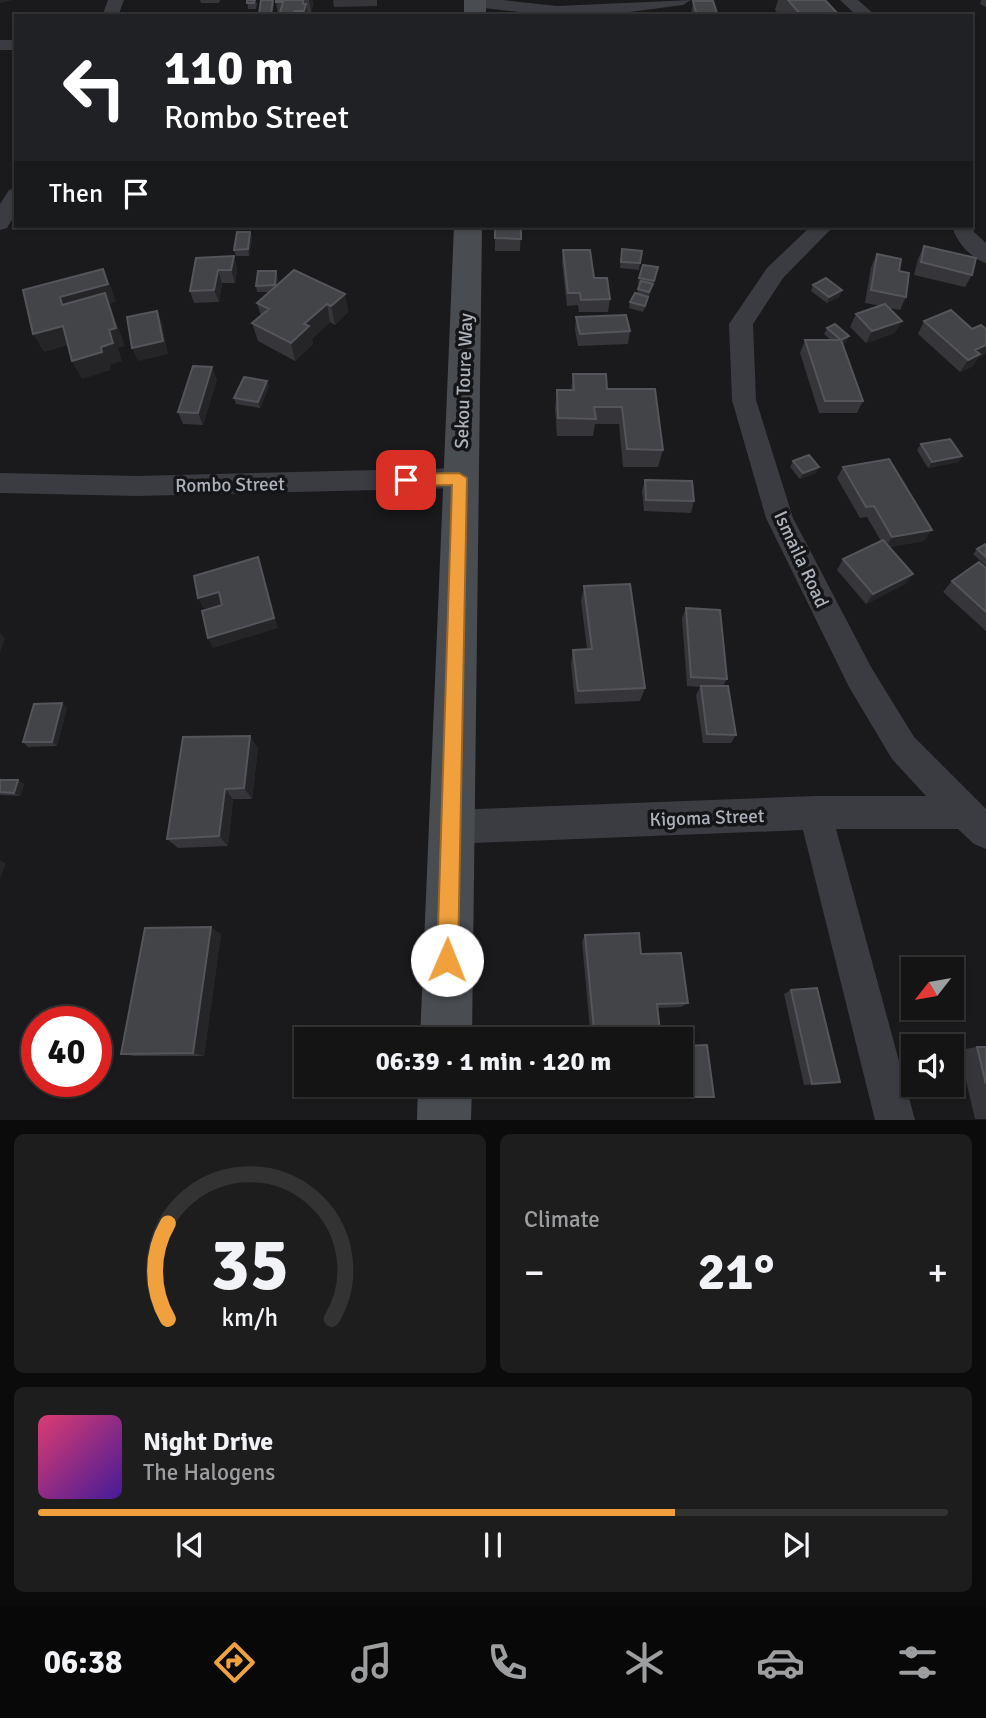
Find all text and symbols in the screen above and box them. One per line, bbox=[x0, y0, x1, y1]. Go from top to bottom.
text: 110 m bbox=[164, 38, 294, 98]
icon: left bbox=[49, 42, 140, 133]
text: Rombo Street bbox=[164, 98, 349, 137]
icon: arrive bbox=[117, 175, 155, 213]
text: Then bbox=[49, 178, 103, 210]
street label: Sekou Toure Way bbox=[450, 313, 478, 449]
pin bbox=[376, 450, 436, 510]
icon: arrive bbox=[387, 461, 425, 499]
street label: Rombo Street bbox=[175, 472, 285, 498]
street label: Ismaila Road bbox=[768, 507, 834, 612]
street label: Kigoma Street bbox=[649, 804, 765, 832]
position arrow bbox=[410, 923, 484, 997]
north arrow bbox=[901, 957, 964, 1020]
map controls bbox=[901, 957, 964, 1097]
speed limit sign: 40 bbox=[21, 1006, 112, 1097]
button: sound bbox=[901, 1034, 964, 1097]
text: 06:39 · 1 min · 120 m bbox=[376, 1046, 611, 1078]
text: Climate bbox=[524, 1205, 600, 1234]
text: 35 bbox=[211, 1222, 289, 1311]
text: 21° bbox=[698, 1240, 774, 1304]
text: − bbox=[524, 1249, 545, 1296]
text: + bbox=[927, 1249, 948, 1296]
text: km/h bbox=[222, 1302, 278, 1333]
text: Night Drive bbox=[143, 1426, 273, 1458]
text: The Halogens bbox=[143, 1458, 275, 1487]
icon: previous bbox=[171, 1526, 209, 1564]
icon: pause bbox=[474, 1526, 512, 1564]
icon: next bbox=[777, 1526, 815, 1564]
icon: directions bbox=[210, 1638, 259, 1687]
icon: music bbox=[347, 1638, 396, 1687]
icon: phone bbox=[483, 1638, 532, 1687]
icon: climate bbox=[620, 1638, 669, 1687]
icon: car bbox=[756, 1638, 805, 1687]
icon: filters bbox=[893, 1638, 942, 1687]
text: 06:38 bbox=[44, 1643, 122, 1682]

